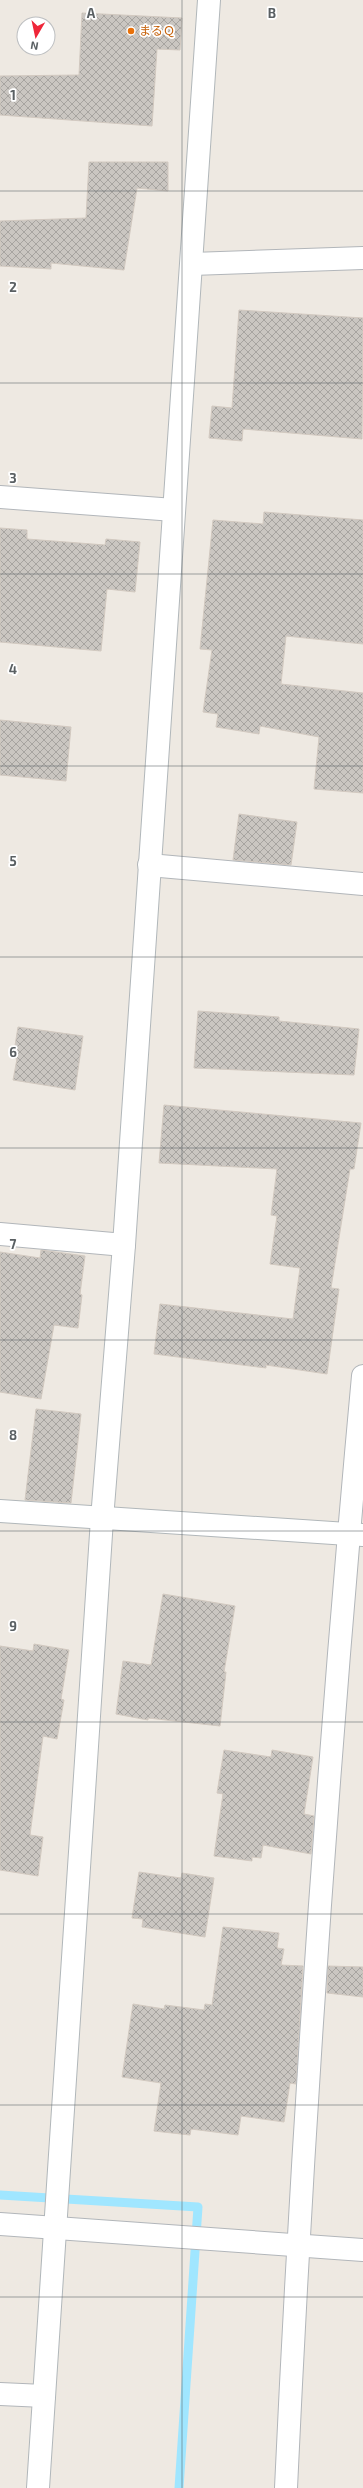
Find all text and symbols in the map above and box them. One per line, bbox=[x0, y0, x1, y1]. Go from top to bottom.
text: A bbox=[87, 5, 96, 21]
text: B bbox=[268, 5, 276, 21]
north arrow bbox=[16, 16, 56, 56]
place label: まるＱ bbox=[139, 23, 175, 38]
marker: まるＱ bbox=[126, 26, 136, 36]
text: N bbox=[29, 39, 39, 53]
text: 1 bbox=[10, 87, 16, 103]
text: 2 bbox=[9, 279, 17, 295]
text: 3 bbox=[9, 470, 17, 486]
text: 4 bbox=[9, 661, 17, 677]
text: 5 bbox=[9, 853, 17, 869]
text: 6 bbox=[9, 1044, 17, 1060]
text: 7 bbox=[10, 1236, 17, 1252]
text: 8 bbox=[9, 1427, 17, 1443]
text: 9 bbox=[9, 1618, 17, 1634]

